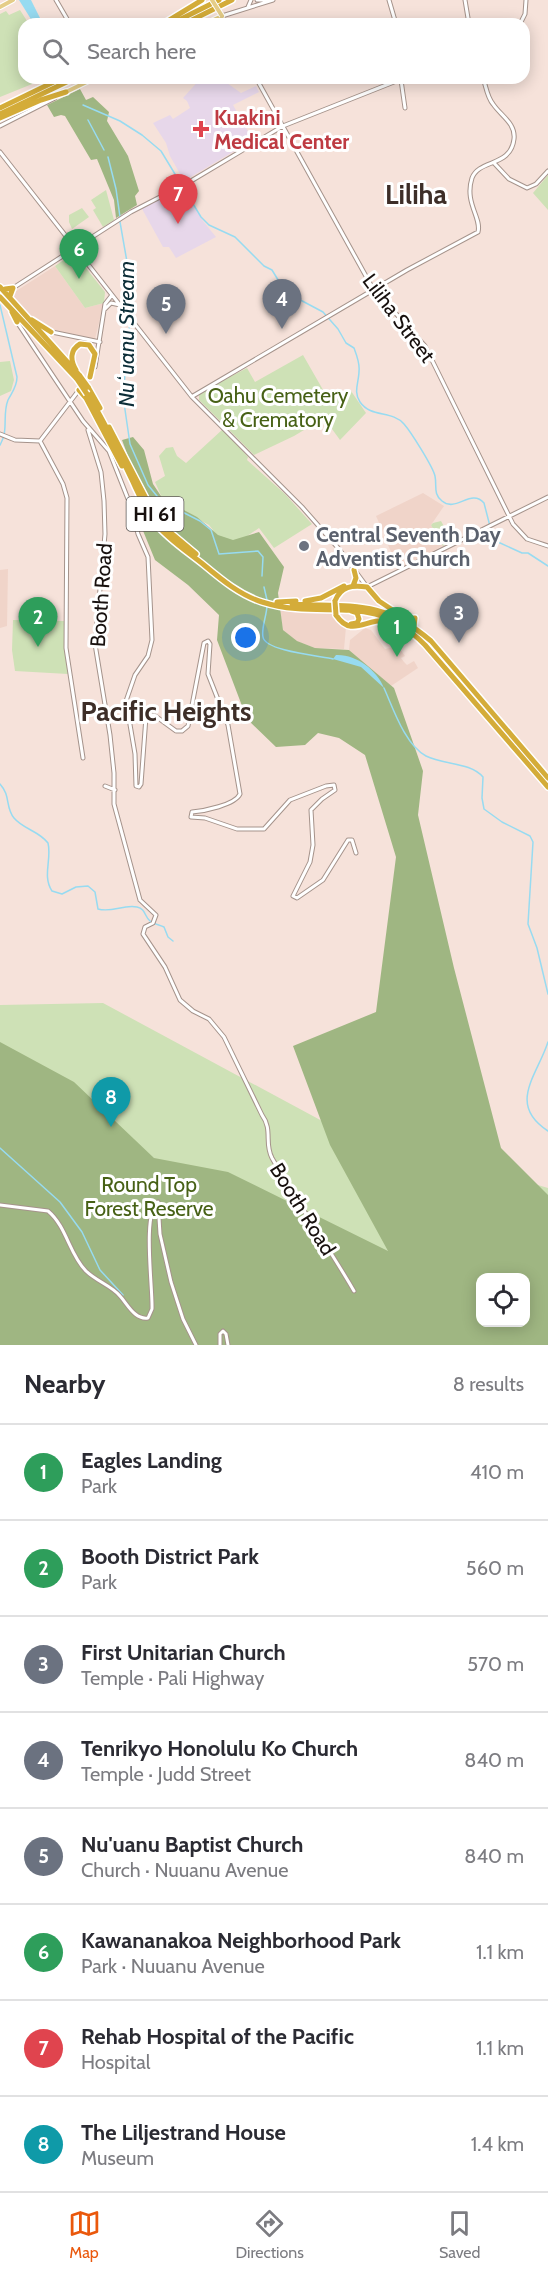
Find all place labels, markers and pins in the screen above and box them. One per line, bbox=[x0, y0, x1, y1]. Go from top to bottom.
place label: Kuakini Medical Center bbox=[214, 105, 349, 154]
marker: Kuakini Medical Center bbox=[192, 120, 210, 138]
pin: 7 bbox=[158, 174, 198, 224]
pin: 6 bbox=[60, 230, 98, 279]
pin: 4 bbox=[262, 280, 302, 329]
pin: 5 bbox=[146, 284, 186, 334]
place label: Central Seventh Day Adventist Church bbox=[316, 522, 501, 571]
marker: Central Seventh Day Adventist Church bbox=[297, 539, 311, 553]
pin: 3 bbox=[440, 594, 478, 643]
pin: 2 bbox=[18, 598, 57, 647]
pin: 1 bbox=[378, 608, 416, 657]
pin: 8 bbox=[92, 1078, 130, 1127]

